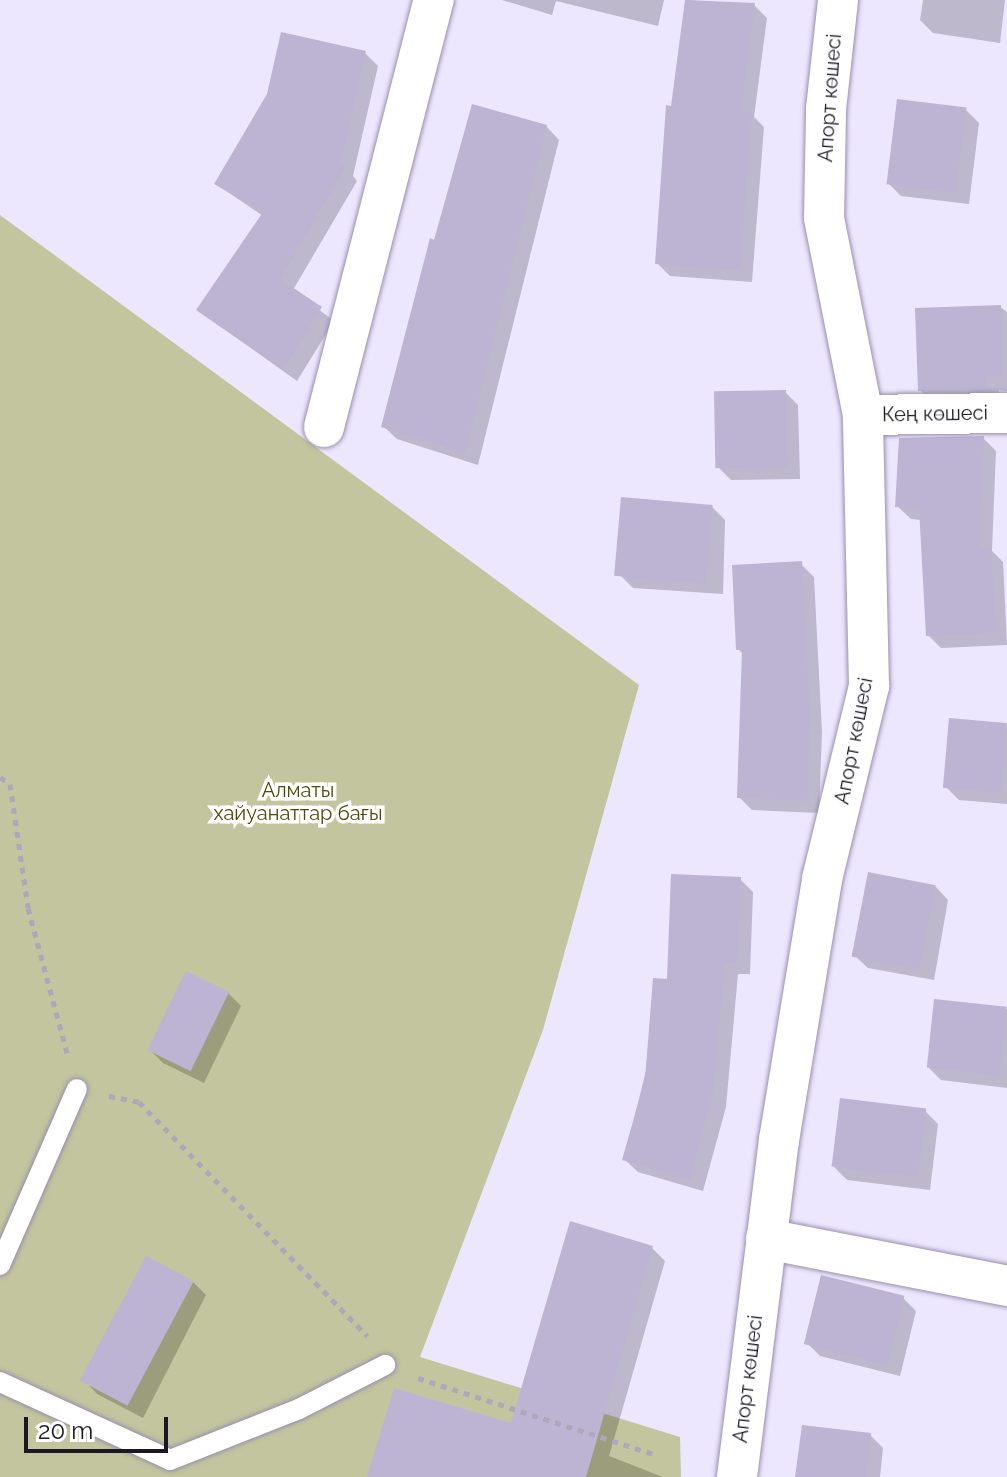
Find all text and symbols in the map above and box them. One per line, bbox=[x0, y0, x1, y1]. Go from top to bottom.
street label: Апорт көшесі bbox=[814, 33, 846, 163]
street label: Кең көшесі bbox=[882, 401, 988, 427]
street label: Апорт көшесі bbox=[830, 676, 878, 806]
park label: Алматы хайуанаттар бағы bbox=[214, 779, 382, 826]
street label: Апорт көшесі bbox=[728, 1314, 768, 1444]
scale bar bbox=[28, 1401, 172, 1451]
text: 20 m bbox=[38, 1416, 93, 1445]

